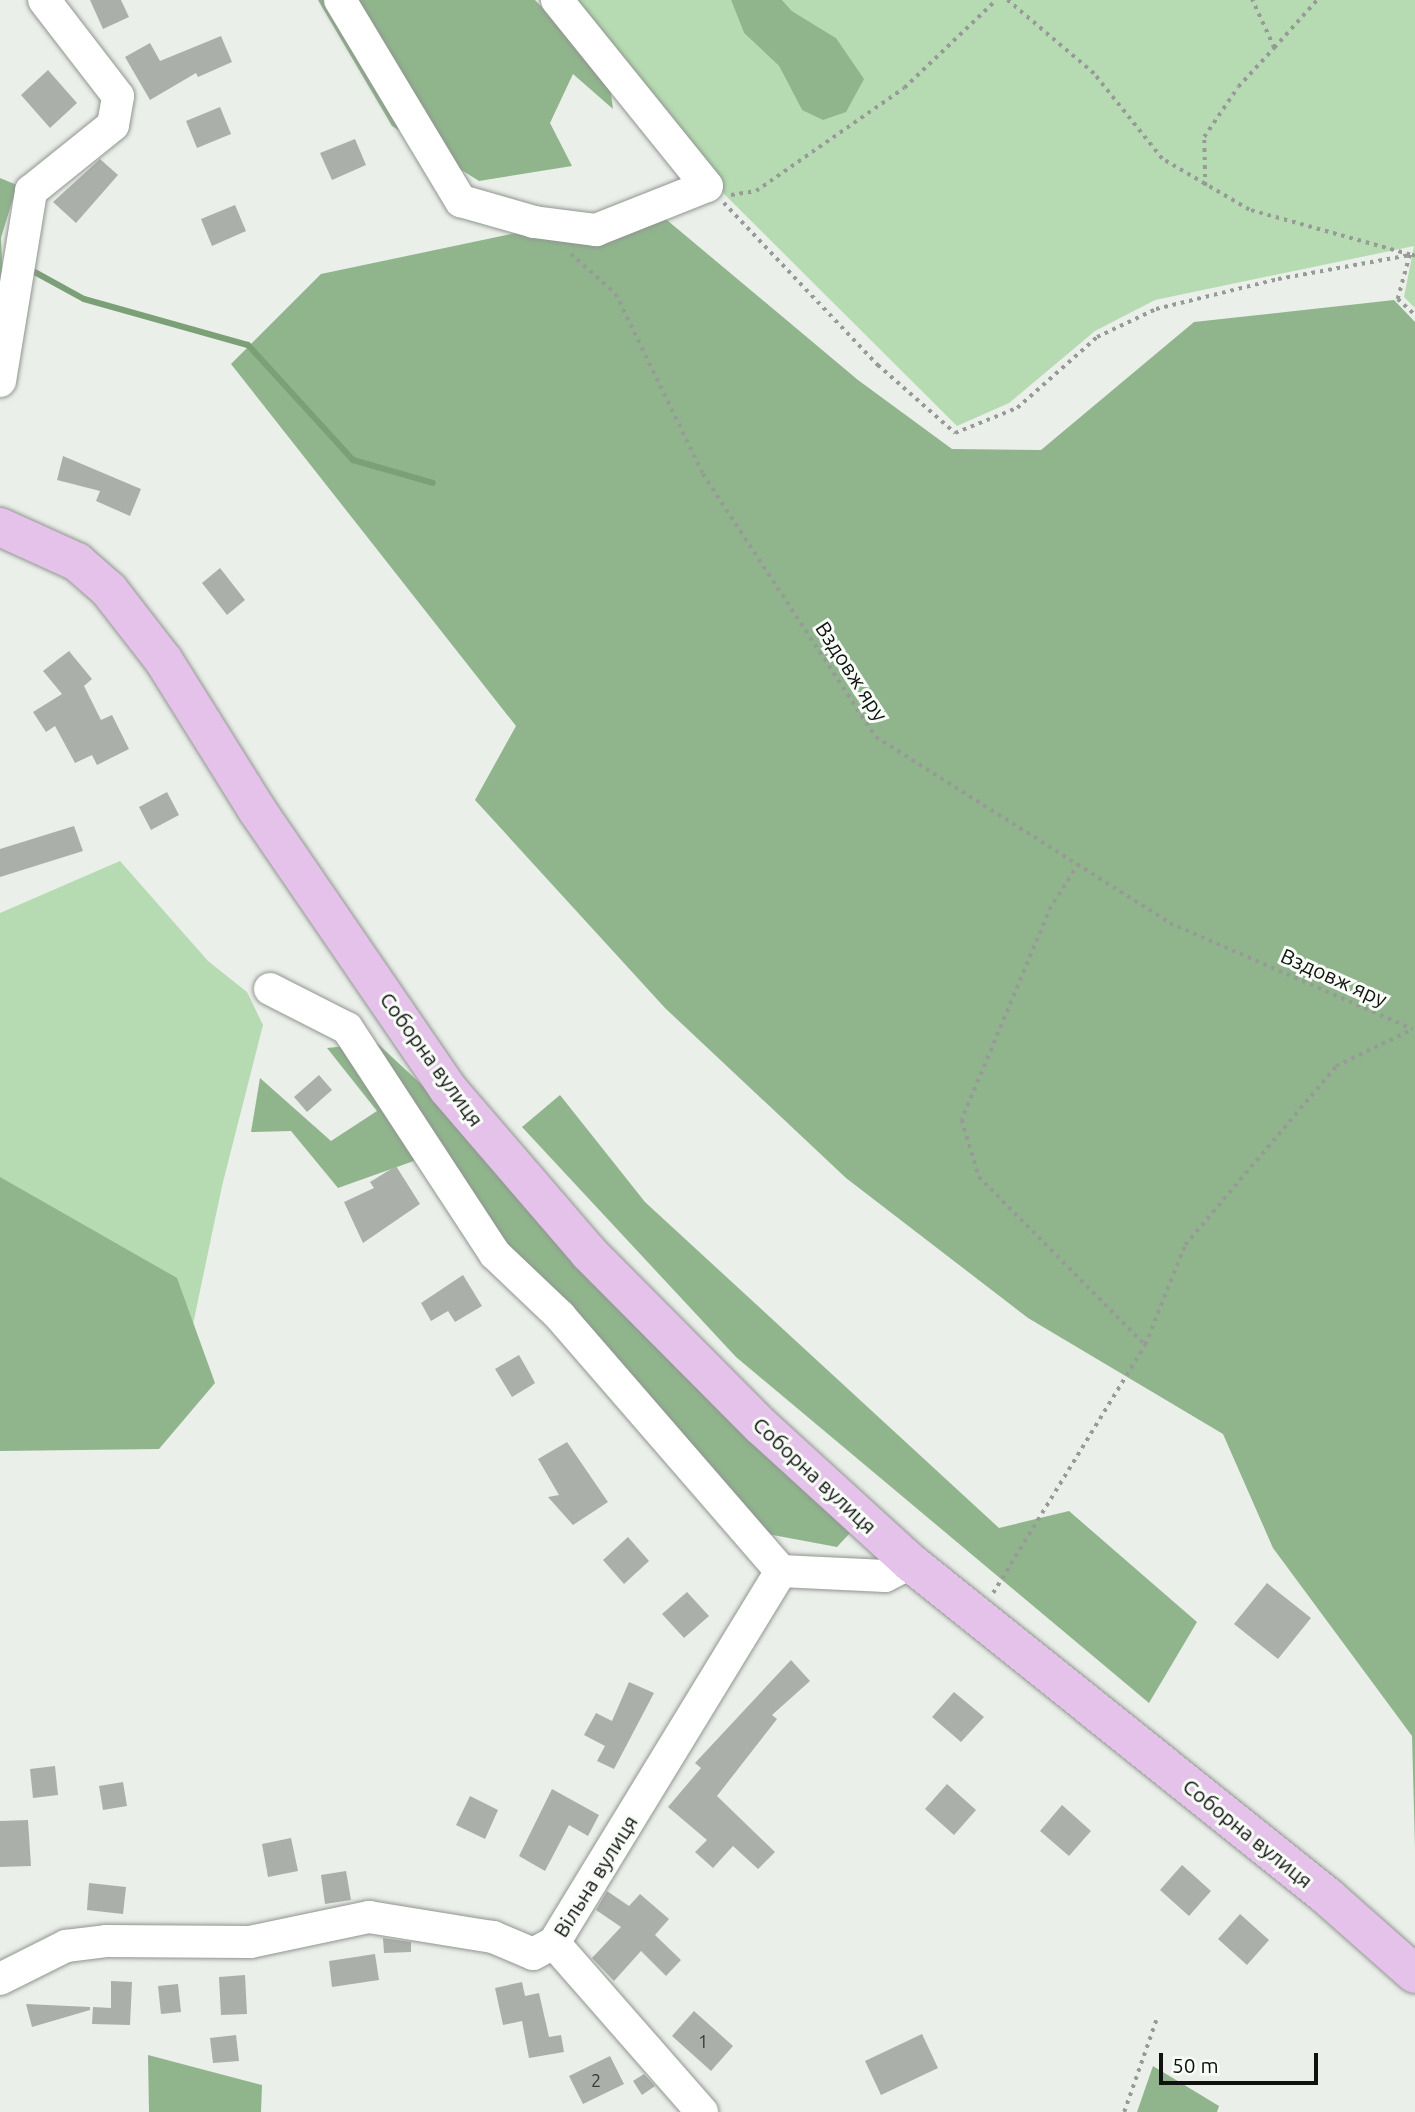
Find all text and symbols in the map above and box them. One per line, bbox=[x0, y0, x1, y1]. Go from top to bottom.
street label: Вздовж яру bbox=[811, 617, 893, 725]
street label: Вздовж яру bbox=[1277, 942, 1391, 1012]
street label: Соборна вулиця bbox=[375, 987, 489, 1131]
street label: Соборна вулиця bbox=[748, 1411, 882, 1539]
street label: Соборна вулиця bbox=[1178, 1773, 1318, 1893]
street label: Вільна вулиця bbox=[547, 1810, 643, 1942]
house number: 1 bbox=[698, 2030, 708, 2052]
scale bar bbox=[1163, 2038, 1322, 2082]
text: 50 m bbox=[1172, 2053, 1219, 2077]
house number: 2 bbox=[591, 2069, 601, 2091]

